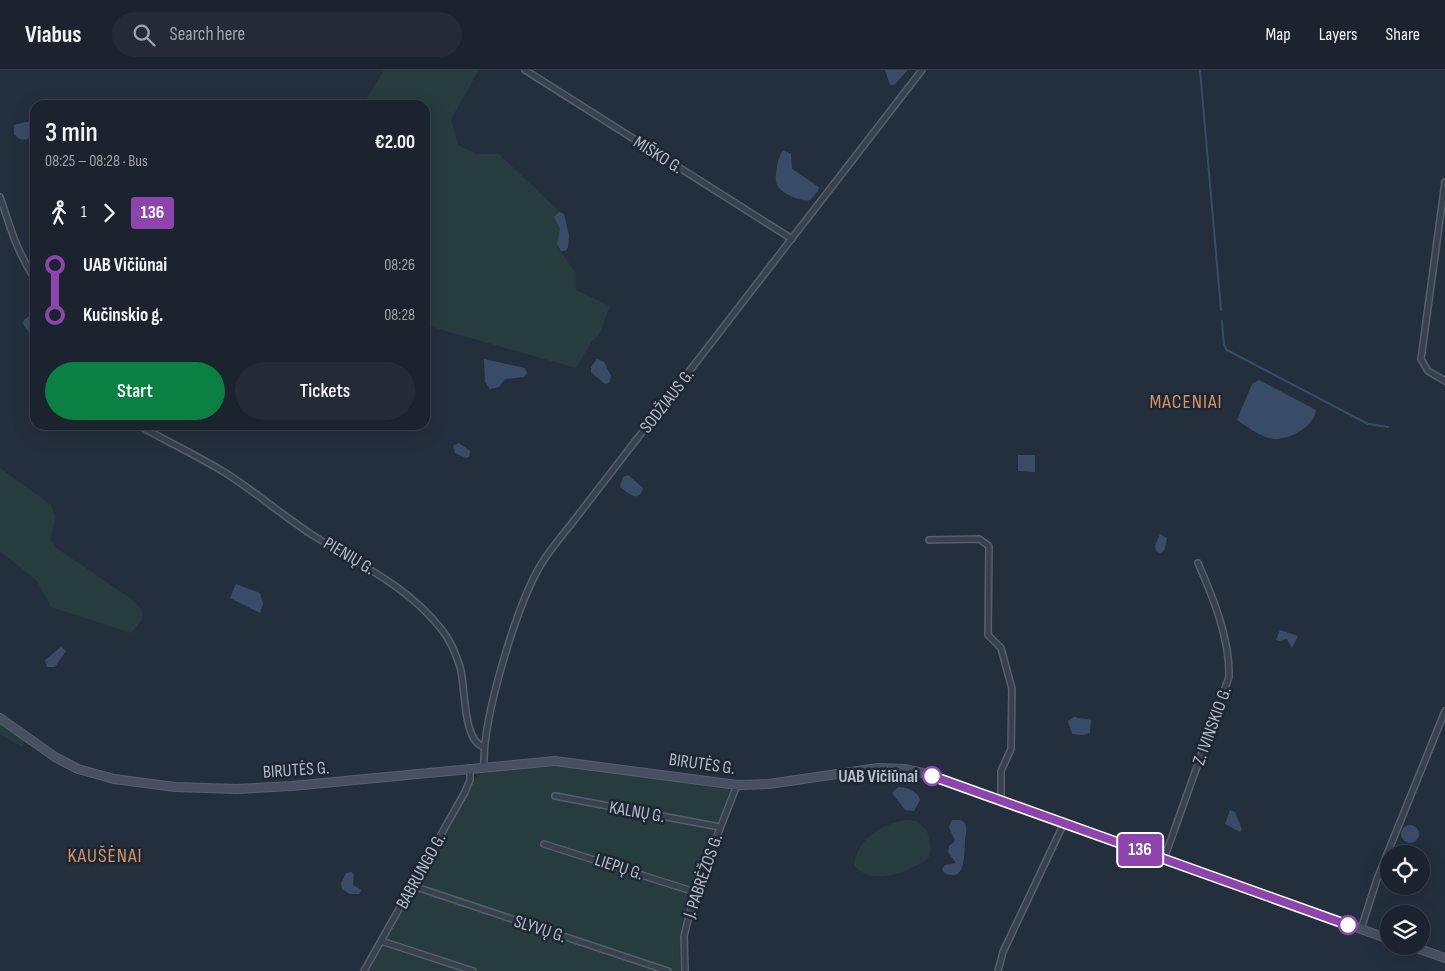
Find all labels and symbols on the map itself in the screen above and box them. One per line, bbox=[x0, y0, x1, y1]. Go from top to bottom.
street label: MIŠKO G. bbox=[629, 132, 687, 178]
street label: SODŽIAUS G. bbox=[635, 365, 699, 437]
district label: MACENIAI bbox=[1149, 390, 1223, 414]
street label: PIENIŲ G. bbox=[320, 533, 378, 579]
street label: Z. IVINSKIO G. bbox=[1188, 684, 1236, 768]
street label: BIRUTĖS G. bbox=[668, 749, 736, 779]
street label: BIRUTĖS G. bbox=[262, 757, 330, 783]
place label: UAB Vičiūnai bbox=[838, 766, 918, 787]
marker: UAB Vičiūnai bbox=[922, 766, 942, 786]
street label: KALNŲ G. bbox=[608, 797, 666, 827]
street label: BABRUNGO G. bbox=[392, 830, 450, 912]
street label: J. PABRĖŽOS G. bbox=[679, 831, 727, 922]
line badge: 136 bbox=[1111, 834, 1169, 866]
district label: KAUŠĖNAI bbox=[67, 844, 143, 868]
street label: LIEPŲ G. bbox=[592, 849, 646, 885]
street label: SLYVŲ G. bbox=[511, 911, 569, 947]
unlabelled marker bbox=[1338, 915, 1358, 935]

